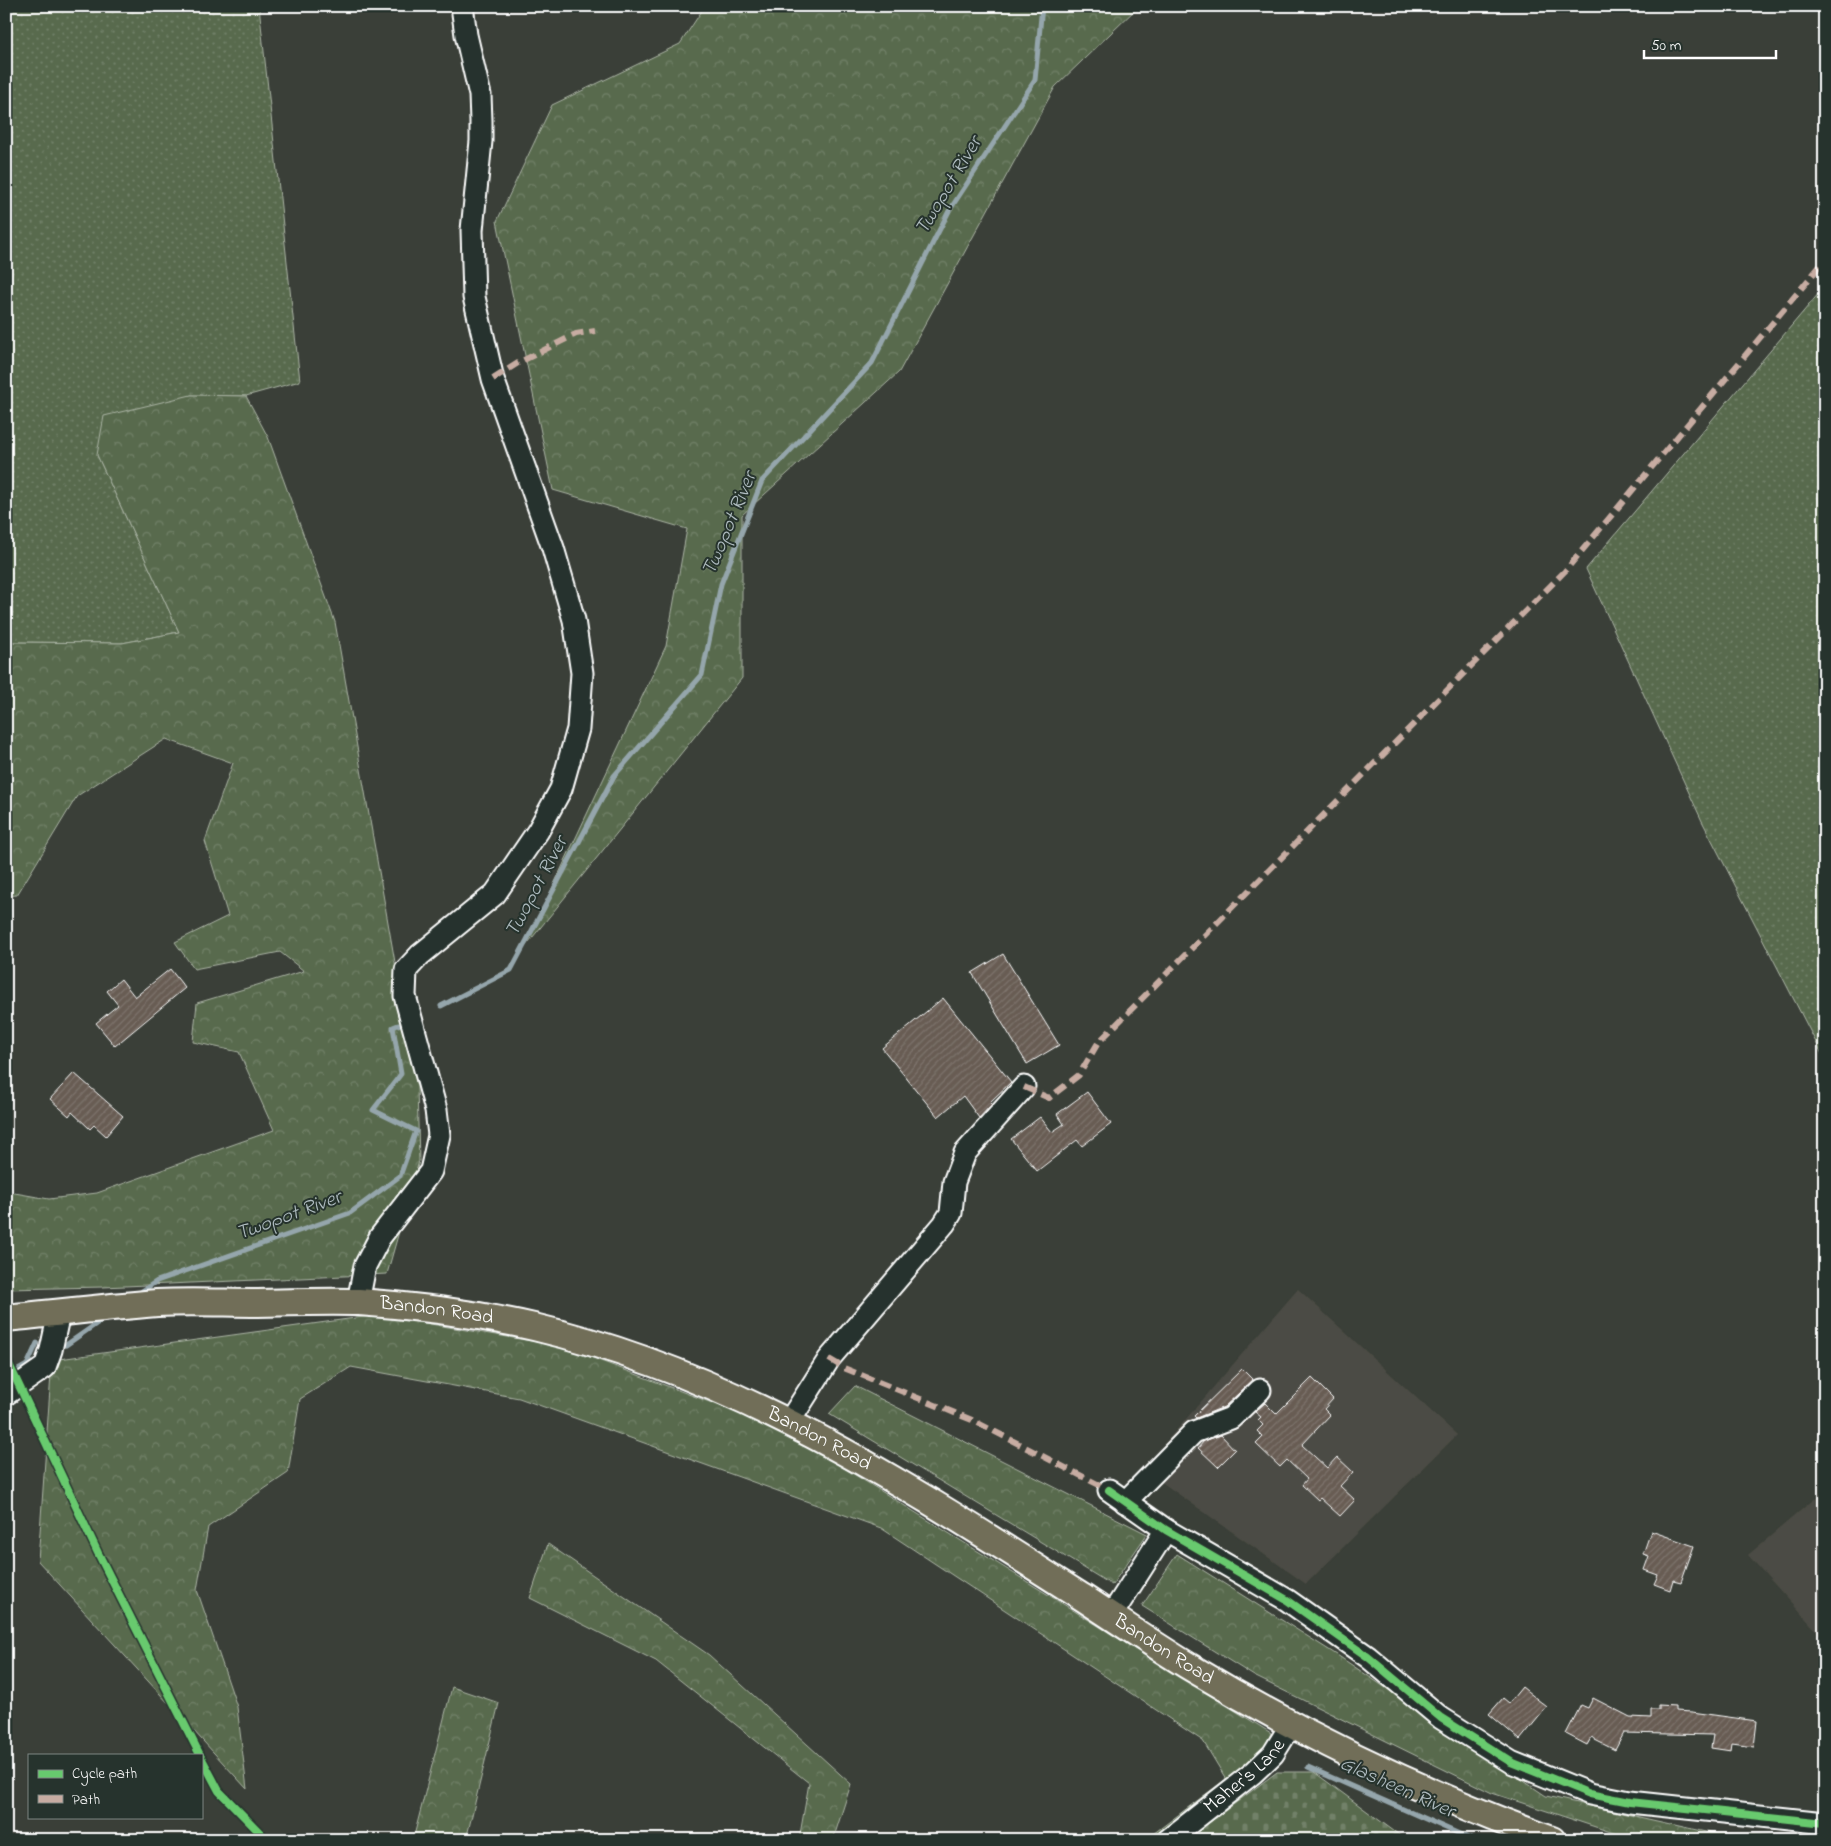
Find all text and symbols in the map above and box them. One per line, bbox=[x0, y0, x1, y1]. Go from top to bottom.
scale bar bbox=[1644, 28, 1776, 60]
text: 50 m bbox=[1651, 35, 1682, 57]
water label: Twopot River bbox=[908, 129, 991, 241]
water label: Twopot River bbox=[695, 465, 766, 580]
water label: Twopot River bbox=[498, 829, 577, 943]
water label: Twopot River bbox=[232, 1182, 348, 1249]
street label: Bandon Road bbox=[378, 1289, 496, 1333]
street label: Bandon Road bbox=[761, 1399, 877, 1479]
street label: Bandon Road bbox=[1107, 1606, 1219, 1693]
street label: Maher's Lane bbox=[1198, 1733, 1293, 1821]
water label: Glasheen River bbox=[1335, 1749, 1462, 1828]
legend bbox=[28, 1754, 202, 1818]
text: Cycle path bbox=[72, 1763, 137, 1786]
text: Path bbox=[72, 1789, 100, 1811]

